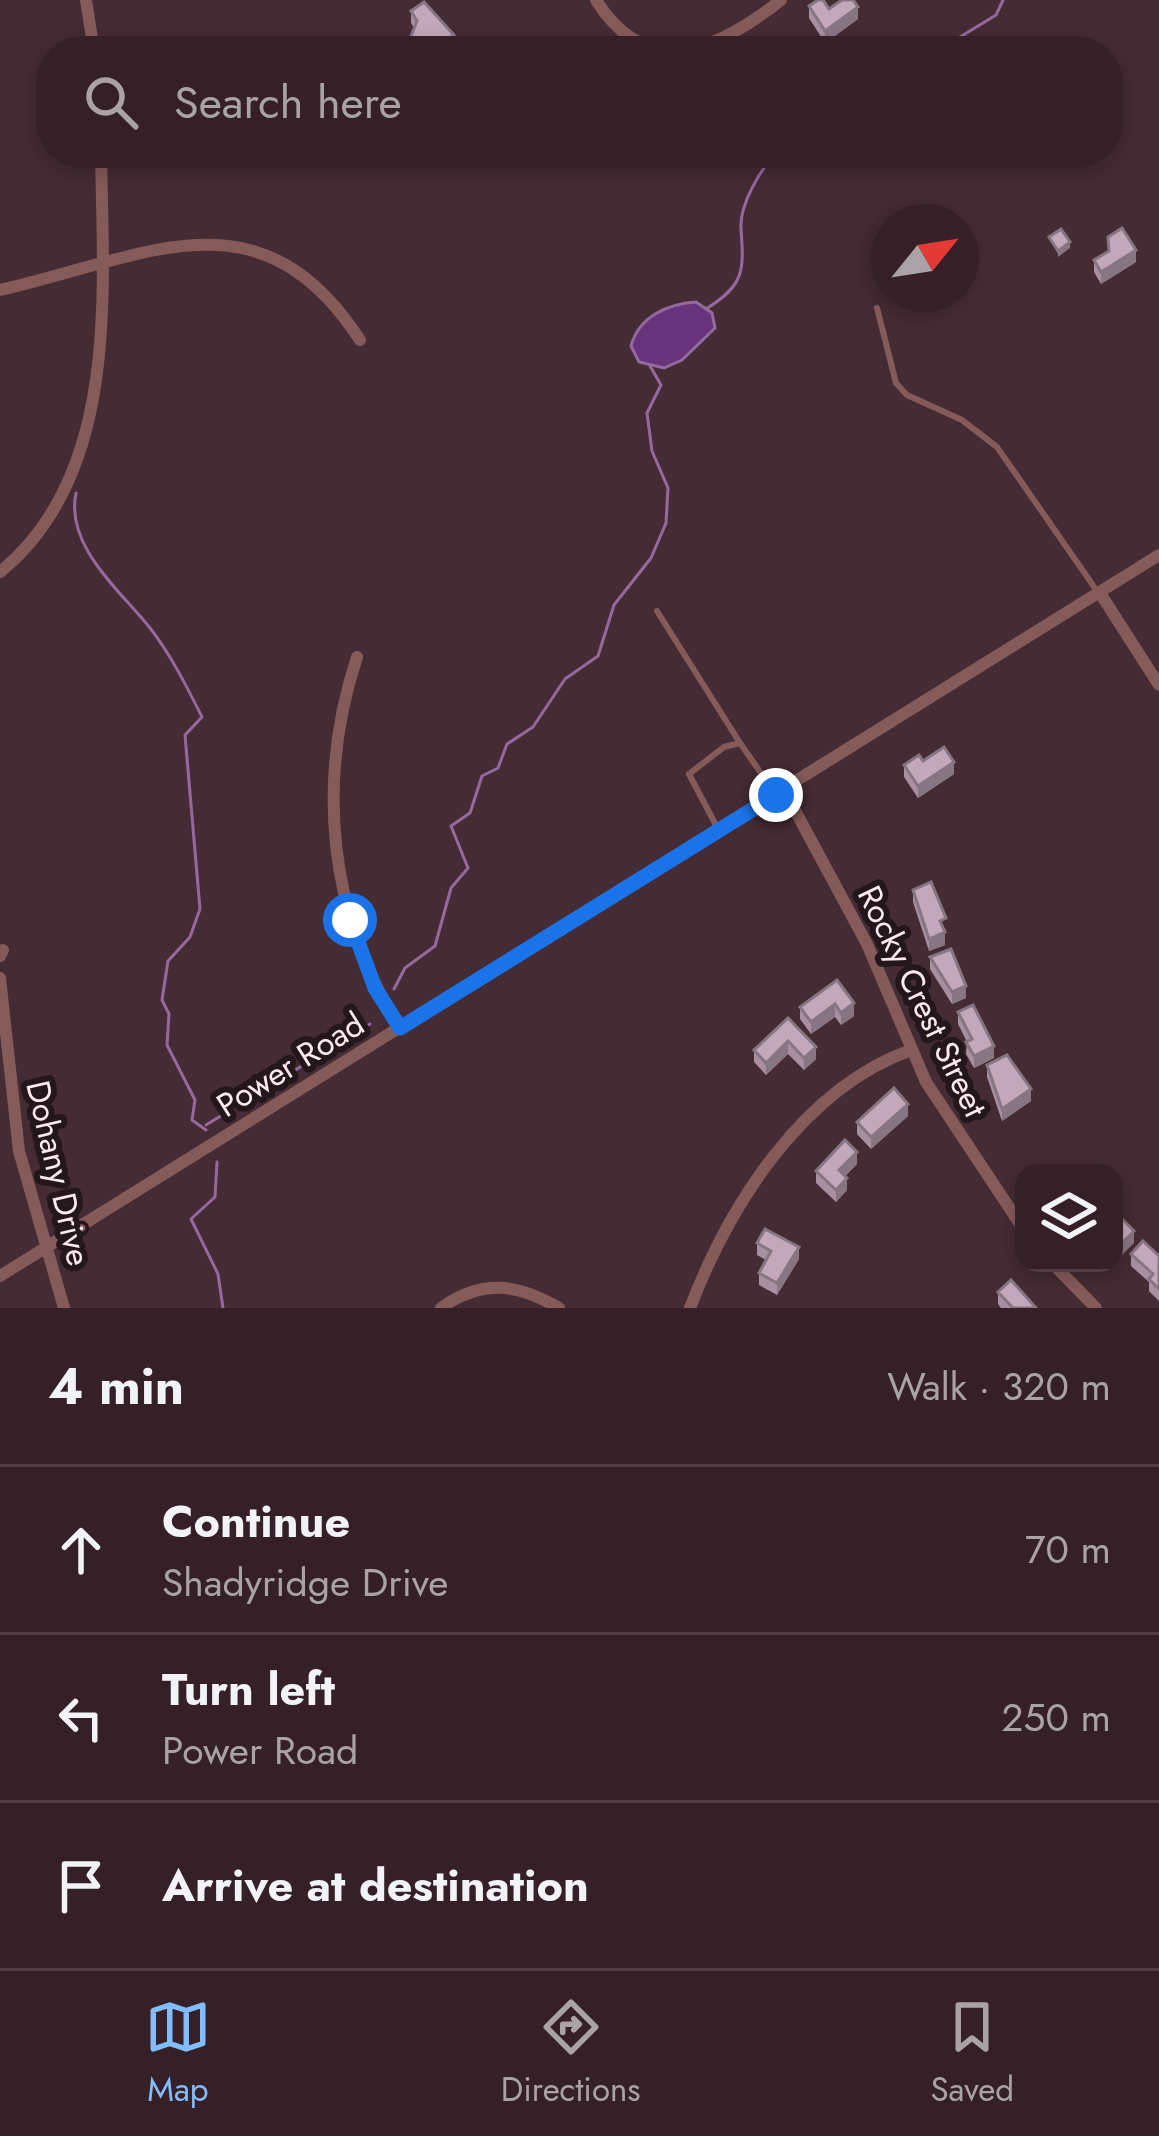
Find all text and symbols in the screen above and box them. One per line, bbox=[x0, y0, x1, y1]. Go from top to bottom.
search box bbox=[36, 36, 1123, 168]
icon: search bbox=[78, 69, 144, 135]
text: Search here bbox=[174, 70, 402, 135]
north arrow bbox=[871, 204, 979, 312]
route end bbox=[749, 768, 803, 822]
street label: Rocky Crest Street bbox=[846, 878, 999, 1125]
route start bbox=[323, 893, 377, 947]
street label: Power Road bbox=[207, 1001, 373, 1128]
street label: Dohany Drive bbox=[14, 1076, 103, 1270]
map controls bbox=[1015, 1164, 1123, 1272]
button: layers bbox=[1015, 1164, 1123, 1272]
text: 4 min bbox=[48, 1349, 184, 1423]
text: Walk · 320 m bbox=[887, 1358, 1111, 1415]
text: Continue bbox=[162, 1489, 350, 1554]
icon: ahead bbox=[48, 1517, 114, 1583]
text: 70 m bbox=[1025, 1521, 1111, 1578]
text: Shadyridge Drive bbox=[162, 1554, 448, 1611]
text: Turn left bbox=[162, 1657, 335, 1722]
icon: left bbox=[48, 1685, 114, 1751]
text: 250 m bbox=[1001, 1689, 1111, 1746]
text: Power Road bbox=[162, 1722, 358, 1779]
icon: arrive bbox=[48, 1853, 114, 1919]
text: Arrive at destination bbox=[162, 1853, 589, 1918]
tab: Map bbox=[145, 1994, 211, 2113]
tab: Directions bbox=[501, 1994, 641, 2113]
tab: Saved bbox=[930, 1994, 1014, 2113]

